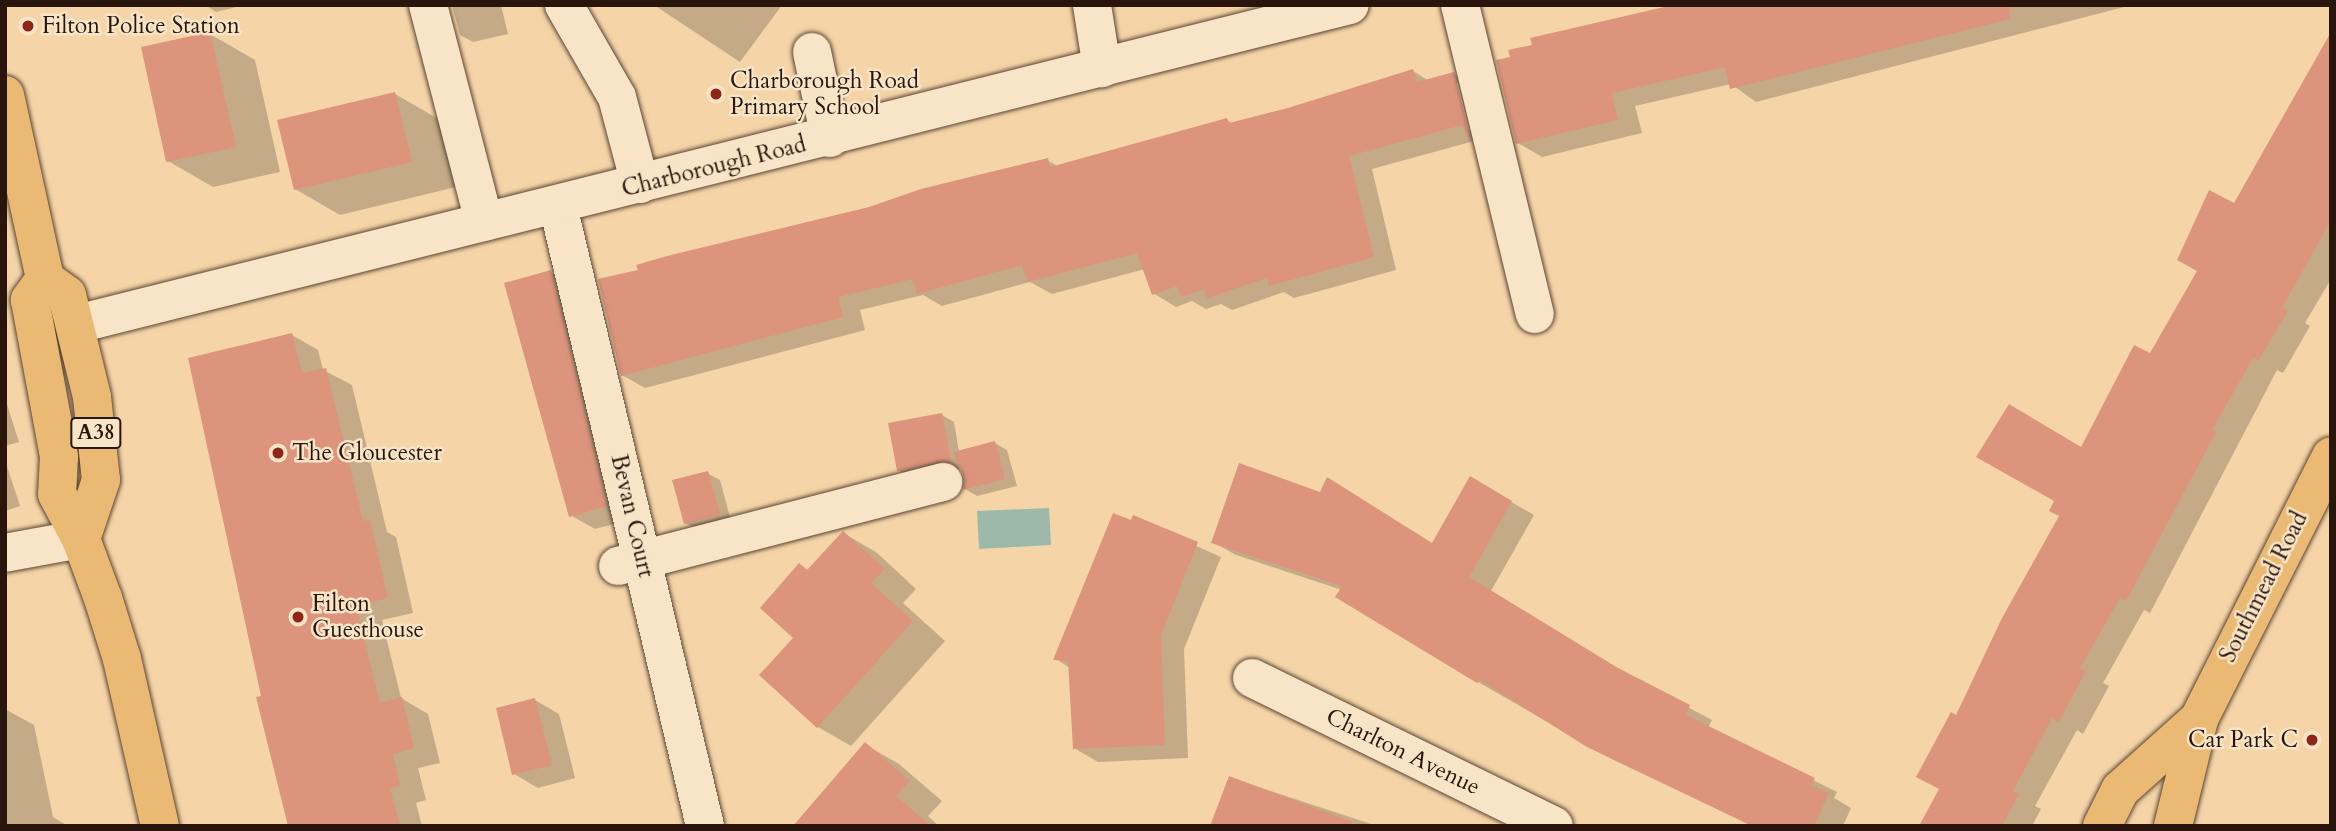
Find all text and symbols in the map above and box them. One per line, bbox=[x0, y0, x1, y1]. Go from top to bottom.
place label: Filton Police Station bbox=[42, 12, 240, 40]
marker: Filton Police Station bbox=[20, 18, 36, 34]
place label: Charborough Road Primary School bbox=[730, 67, 919, 121]
marker: Charborough Road Primary School bbox=[708, 86, 724, 102]
street label: Charborough Road bbox=[619, 131, 809, 203]
road number: A38 bbox=[70, 416, 122, 450]
place label: The Gloucester bbox=[292, 439, 442, 467]
marker: The Gloucester bbox=[270, 445, 286, 461]
street label: Bevan Court bbox=[604, 452, 660, 580]
street label: Southmead Road bbox=[2214, 507, 2314, 667]
place label: Filton Guesthouse bbox=[312, 590, 424, 644]
marker: Filton Guesthouse bbox=[290, 609, 306, 625]
street label: Charlton Avenue bbox=[1321, 703, 1485, 801]
place label: Car Park C bbox=[2188, 726, 2298, 754]
marker: Car Park C bbox=[2304, 732, 2320, 748]

